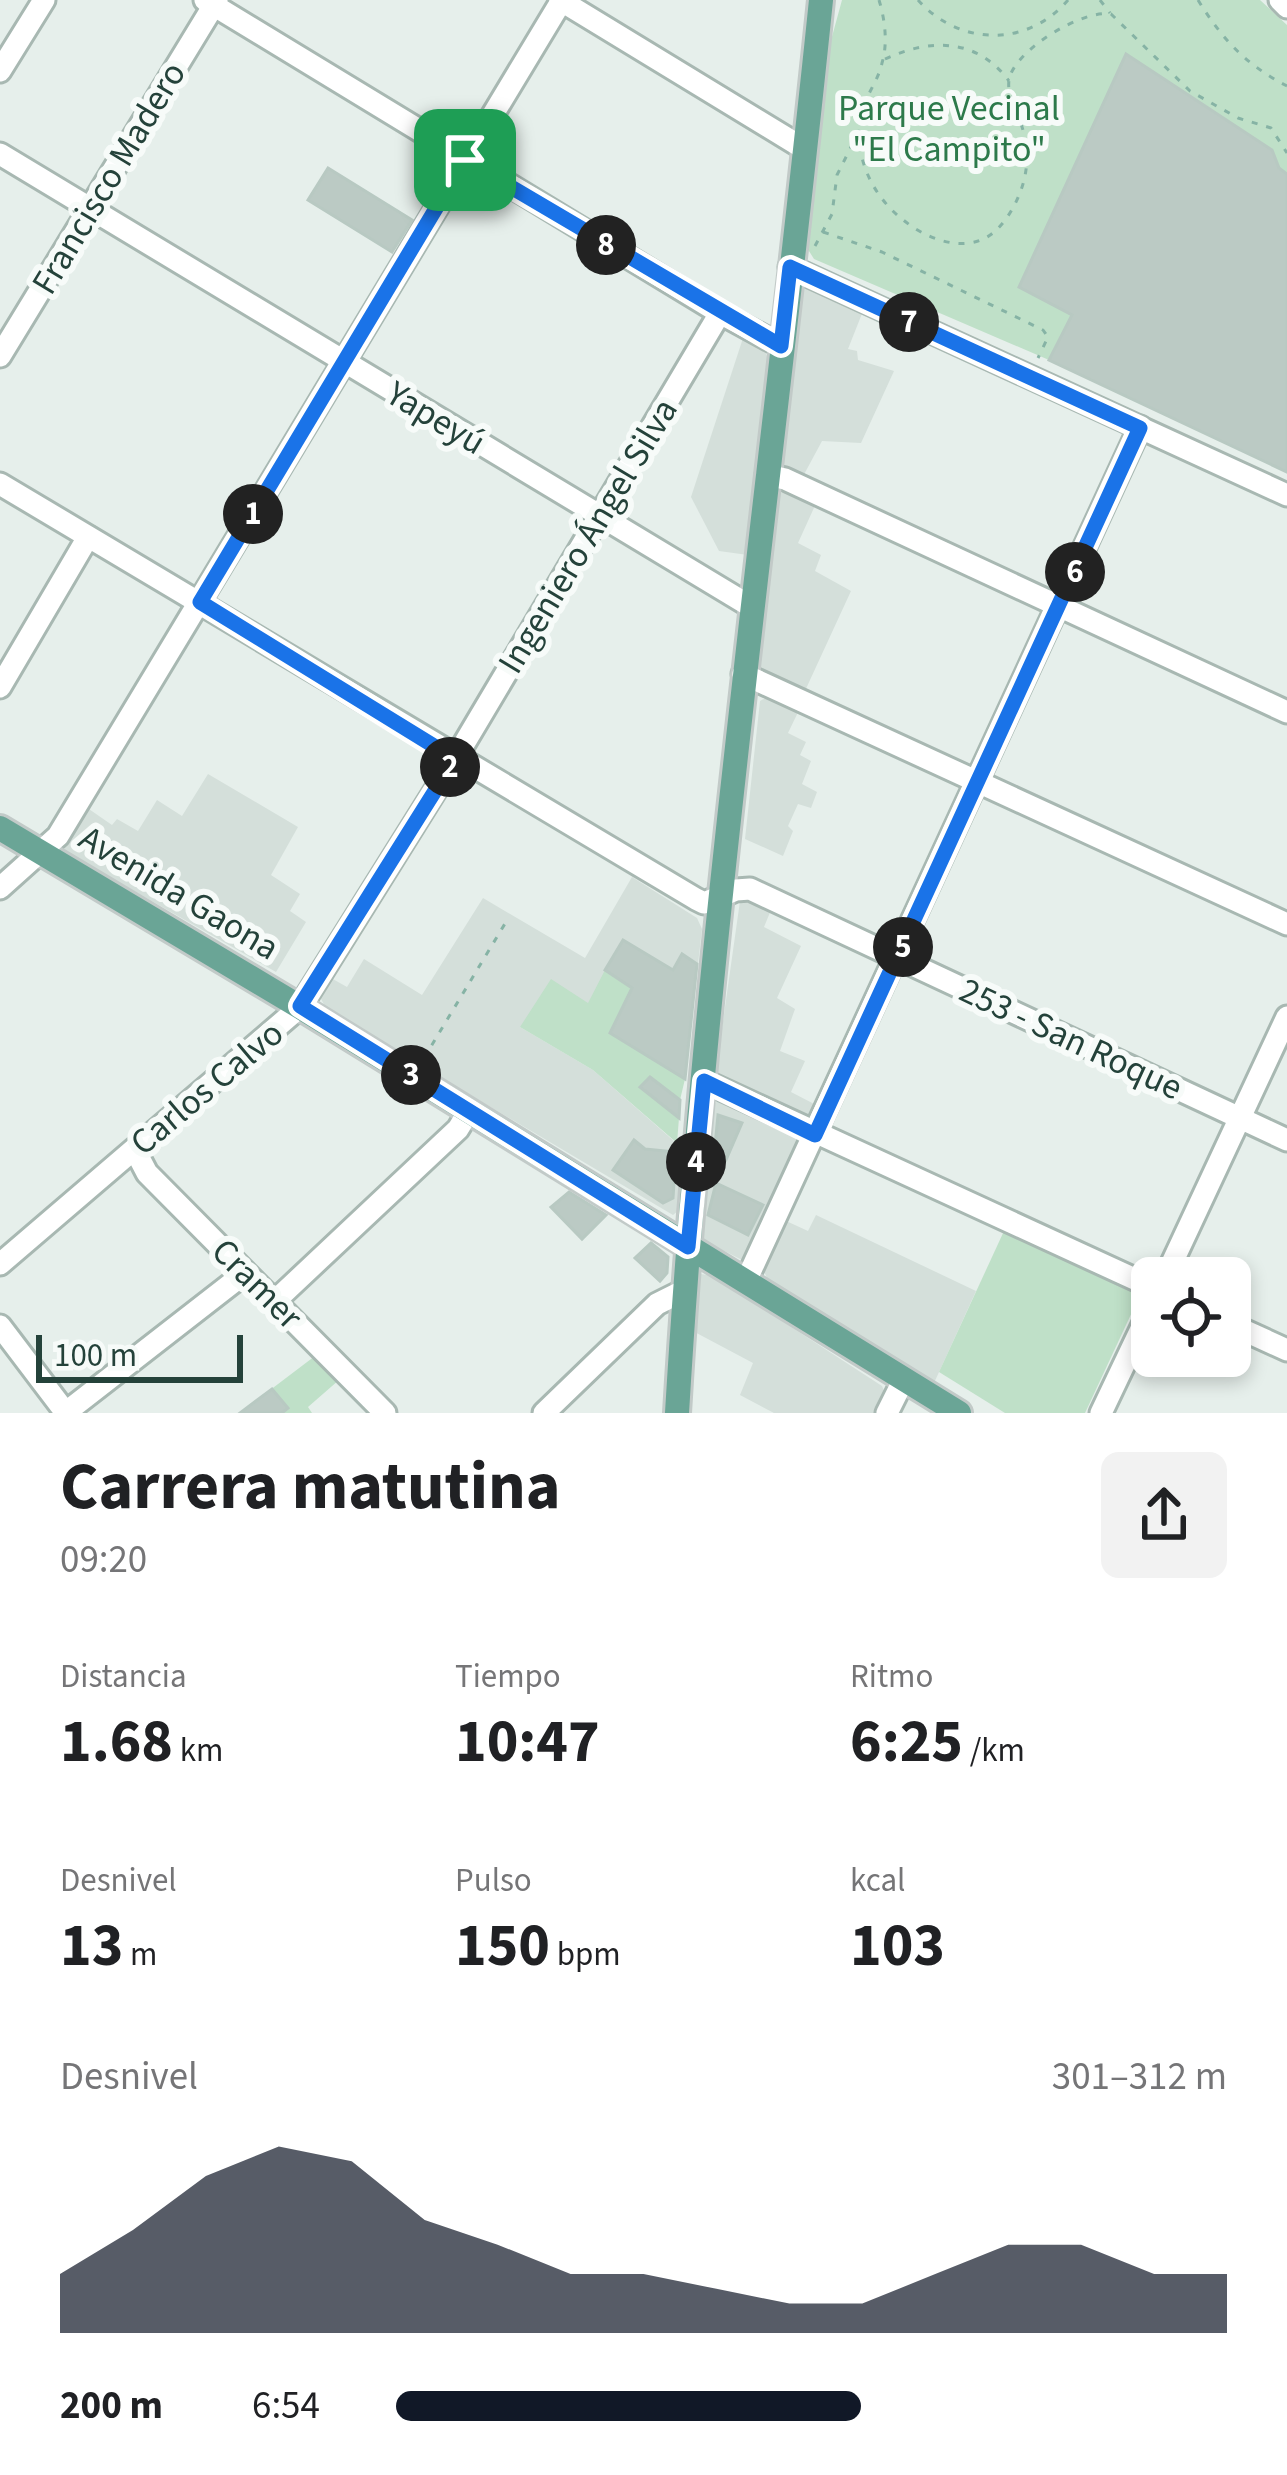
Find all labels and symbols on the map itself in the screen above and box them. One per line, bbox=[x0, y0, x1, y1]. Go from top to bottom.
street label: Francisco Madero bbox=[19, 52, 199, 304]
park label: Parque Vecinal "El Campito" bbox=[838, 83, 1060, 175]
pin bbox=[414, 109, 516, 211]
pin: 8 bbox=[576, 215, 636, 275]
pin: 7 bbox=[879, 292, 939, 352]
street label: Yapeyú bbox=[376, 368, 495, 467]
street label: Ingeniero Ángel Silva bbox=[486, 389, 690, 683]
pin: 1 bbox=[223, 484, 283, 544]
pin: 6 bbox=[1045, 542, 1105, 602]
pin: 2 bbox=[420, 737, 480, 797]
street label: Avenida Gaona bbox=[69, 813, 289, 973]
pin: 5 bbox=[873, 917, 933, 977]
street label: 253 - San Roque bbox=[951, 965, 1191, 1113]
street label: Carlos Calvo bbox=[119, 1009, 295, 1167]
pin: 3 bbox=[381, 1045, 441, 1105]
pin: 4 bbox=[666, 1132, 726, 1192]
street label: Cramer bbox=[200, 1227, 314, 1341]
scale bar bbox=[36, 1329, 243, 1382]

